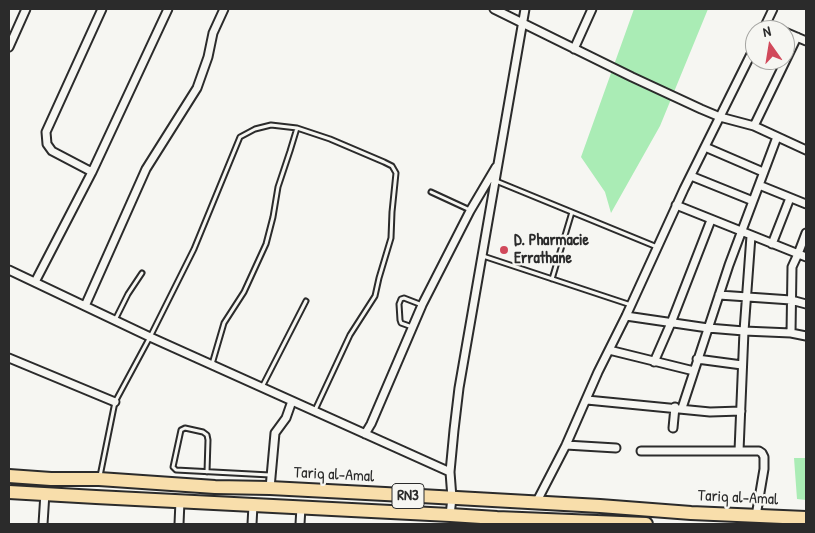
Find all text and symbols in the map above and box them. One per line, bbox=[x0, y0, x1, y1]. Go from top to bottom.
north arrow bbox=[745, 20, 795, 70]
text: N bbox=[761, 21, 772, 41]
place label: D. Pharmacie Errathane bbox=[514, 231, 589, 269]
marker: D. Pharmacie Errathane bbox=[498, 244, 510, 256]
street label: Tariq al-Amal bbox=[293, 463, 375, 487]
road number: RN3 bbox=[392, 484, 424, 508]
street label: Tariq al-Amal bbox=[697, 486, 779, 510]

